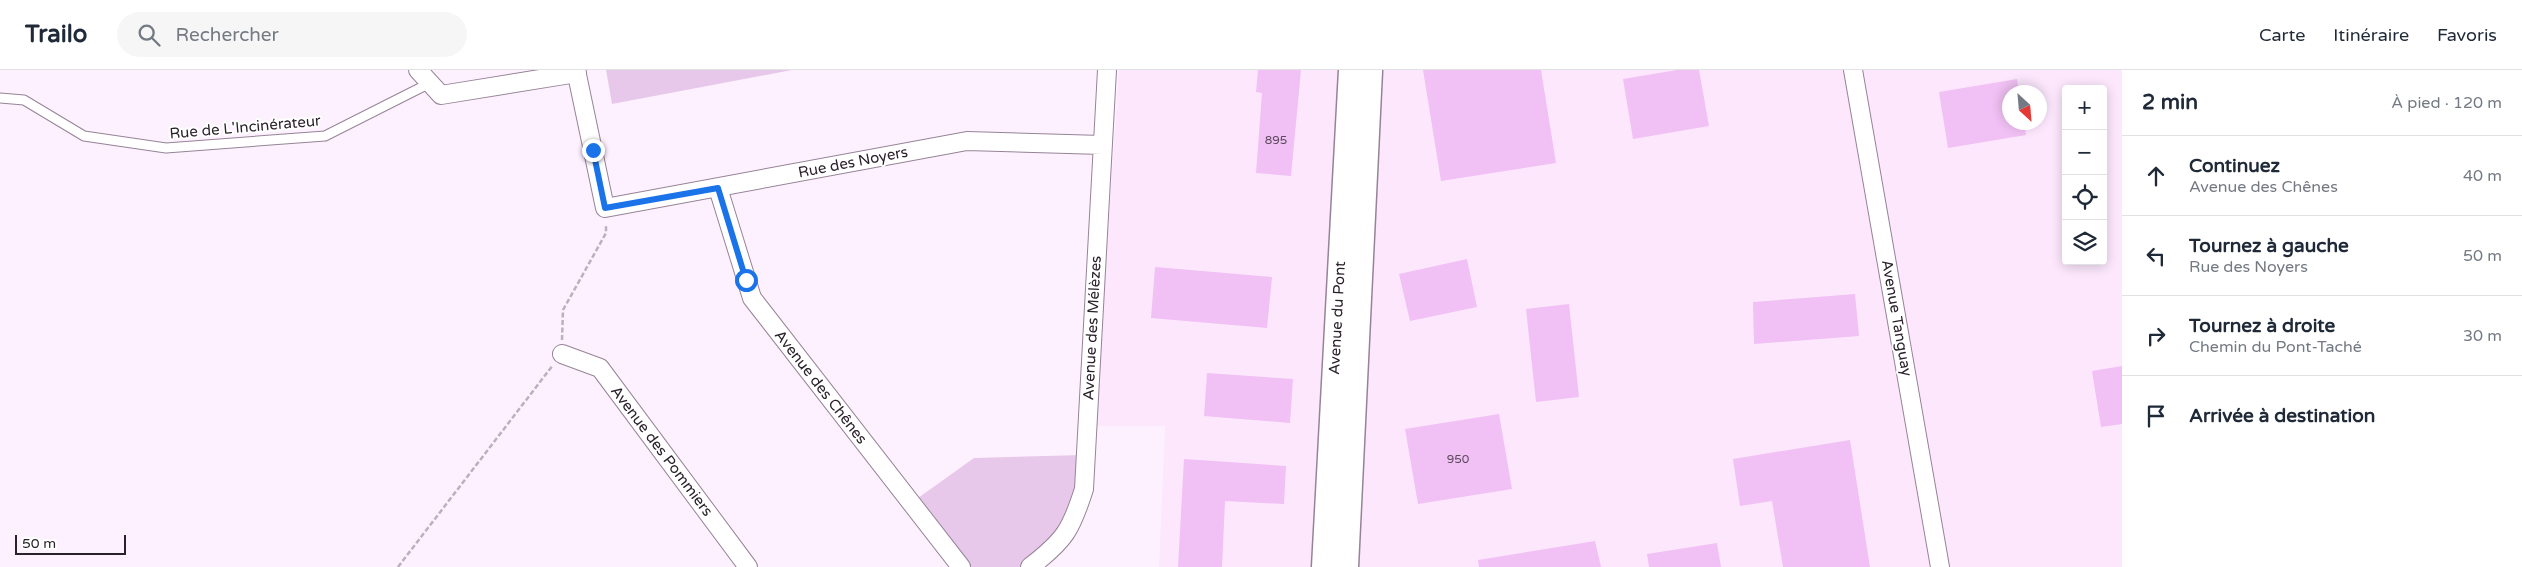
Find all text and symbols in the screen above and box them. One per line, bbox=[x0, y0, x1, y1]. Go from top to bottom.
search box bbox=[117, 12, 467, 57]
text: Trailo bbox=[25, 20, 87, 49]
icon: search bbox=[135, 21, 163, 49]
text: Rechercher bbox=[175, 24, 279, 46]
text: Carte bbox=[2259, 24, 2305, 46]
text: Itinéraire bbox=[2333, 24, 2409, 46]
text: Favoris bbox=[2437, 24, 2497, 46]
north arrow bbox=[2002, 85, 2047, 130]
map controls bbox=[2062, 85, 2107, 265]
button: + bbox=[2062, 85, 2107, 130]
text: 2 min bbox=[2142, 90, 2198, 115]
text: À pied · 120 m bbox=[2391, 93, 2502, 113]
street label: Rue de L'Incinérateur bbox=[169, 111, 322, 143]
button: − bbox=[2062, 130, 2107, 175]
house number: 895 bbox=[1265, 133, 1287, 147]
route end bbox=[582, 139, 605, 162]
street label: Rue des Noyers bbox=[797, 143, 909, 181]
text: Continuez bbox=[2189, 155, 2280, 177]
icon: ahead bbox=[2142, 162, 2170, 190]
text: 40 m bbox=[2463, 166, 2502, 186]
button: locate bbox=[2062, 175, 2107, 220]
text: Avenue des Chênes bbox=[2189, 177, 2338, 197]
button: layers bbox=[2062, 220, 2107, 265]
text: Tournez à gauche bbox=[2189, 235, 2349, 257]
icon: left bbox=[2142, 242, 2170, 270]
text: 50 m bbox=[2463, 246, 2502, 266]
street label: Avenue des Mélèzes bbox=[1079, 255, 1105, 401]
text: Rue des Noyers bbox=[2189, 257, 2308, 277]
street label: Avenue Tanguay bbox=[1878, 258, 1916, 378]
street label: Avenue du Pont bbox=[1325, 260, 1349, 375]
route start bbox=[735, 269, 758, 292]
text: Tournez à droite bbox=[2189, 315, 2335, 337]
icon: right bbox=[2142, 322, 2170, 350]
street label: Avenue des Chênes bbox=[771, 326, 871, 448]
text: 30 m bbox=[2463, 326, 2502, 346]
text: Chemin du Pont-Taché bbox=[2189, 337, 2362, 357]
street label: Avenue des Pommiers bbox=[607, 382, 717, 520]
icon: arrive bbox=[2142, 402, 2170, 430]
text: Arrivée à destination bbox=[2189, 405, 2375, 427]
house number: 950 bbox=[1447, 452, 1470, 466]
scale bar bbox=[15, 532, 126, 555]
text: 50 m bbox=[22, 535, 56, 552]

